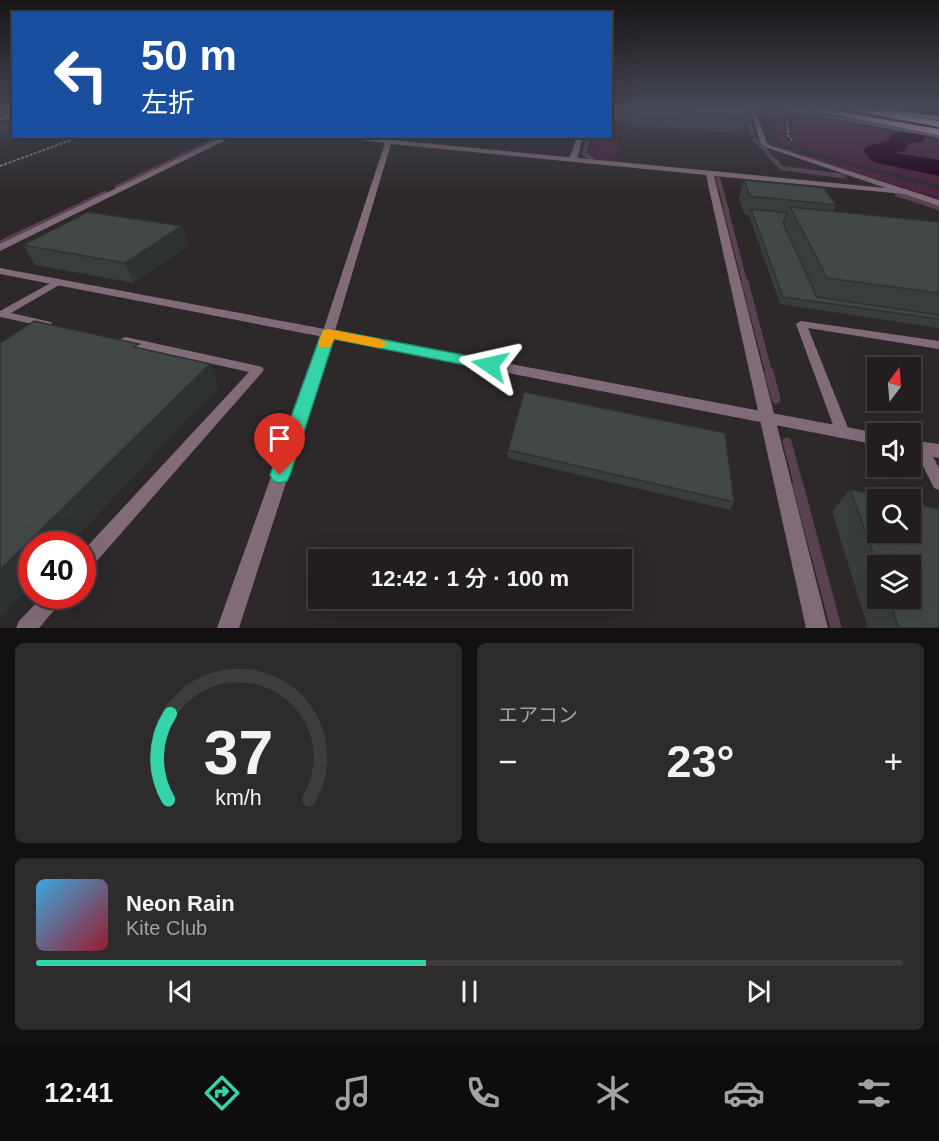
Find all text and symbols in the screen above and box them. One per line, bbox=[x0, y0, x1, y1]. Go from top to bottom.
text: 50 m bbox=[141, 32, 237, 79]
icon: left bbox=[42, 36, 120, 114]
text: 左折 bbox=[141, 88, 195, 118]
position arrow bbox=[458, 333, 522, 397]
north arrow bbox=[867, 357, 921, 411]
map controls bbox=[867, 357, 921, 609]
pin bbox=[254, 413, 305, 475]
icon: arrive bbox=[263, 422, 296, 455]
button: sound bbox=[867, 423, 921, 477]
button: search bbox=[867, 489, 921, 543]
speed limit sign: 40 bbox=[18, 531, 96, 609]
button: layers bbox=[867, 555, 921, 609]
text: 12:42 · 1 分 · 100 m bbox=[371, 566, 569, 591]
text: エアコン bbox=[498, 704, 578, 726]
text: 37 bbox=[204, 718, 273, 787]
text: 23° bbox=[666, 736, 735, 787]
text: − bbox=[498, 743, 517, 780]
text: + bbox=[884, 743, 903, 780]
text: km/h bbox=[215, 786, 262, 810]
text: Neon Rain bbox=[126, 891, 235, 916]
text: Kite Club bbox=[126, 917, 207, 939]
icon: previous bbox=[164, 975, 197, 1008]
icon: pause bbox=[453, 975, 486, 1008]
icon: next bbox=[742, 975, 775, 1008]
icon: directions bbox=[201, 1072, 243, 1114]
icon: music bbox=[332, 1072, 374, 1114]
icon: phone bbox=[462, 1072, 504, 1114]
icon: climate bbox=[592, 1072, 634, 1114]
icon: car bbox=[723, 1072, 765, 1114]
icon: filters bbox=[853, 1072, 895, 1114]
text: 12:41 bbox=[44, 1078, 113, 1108]

